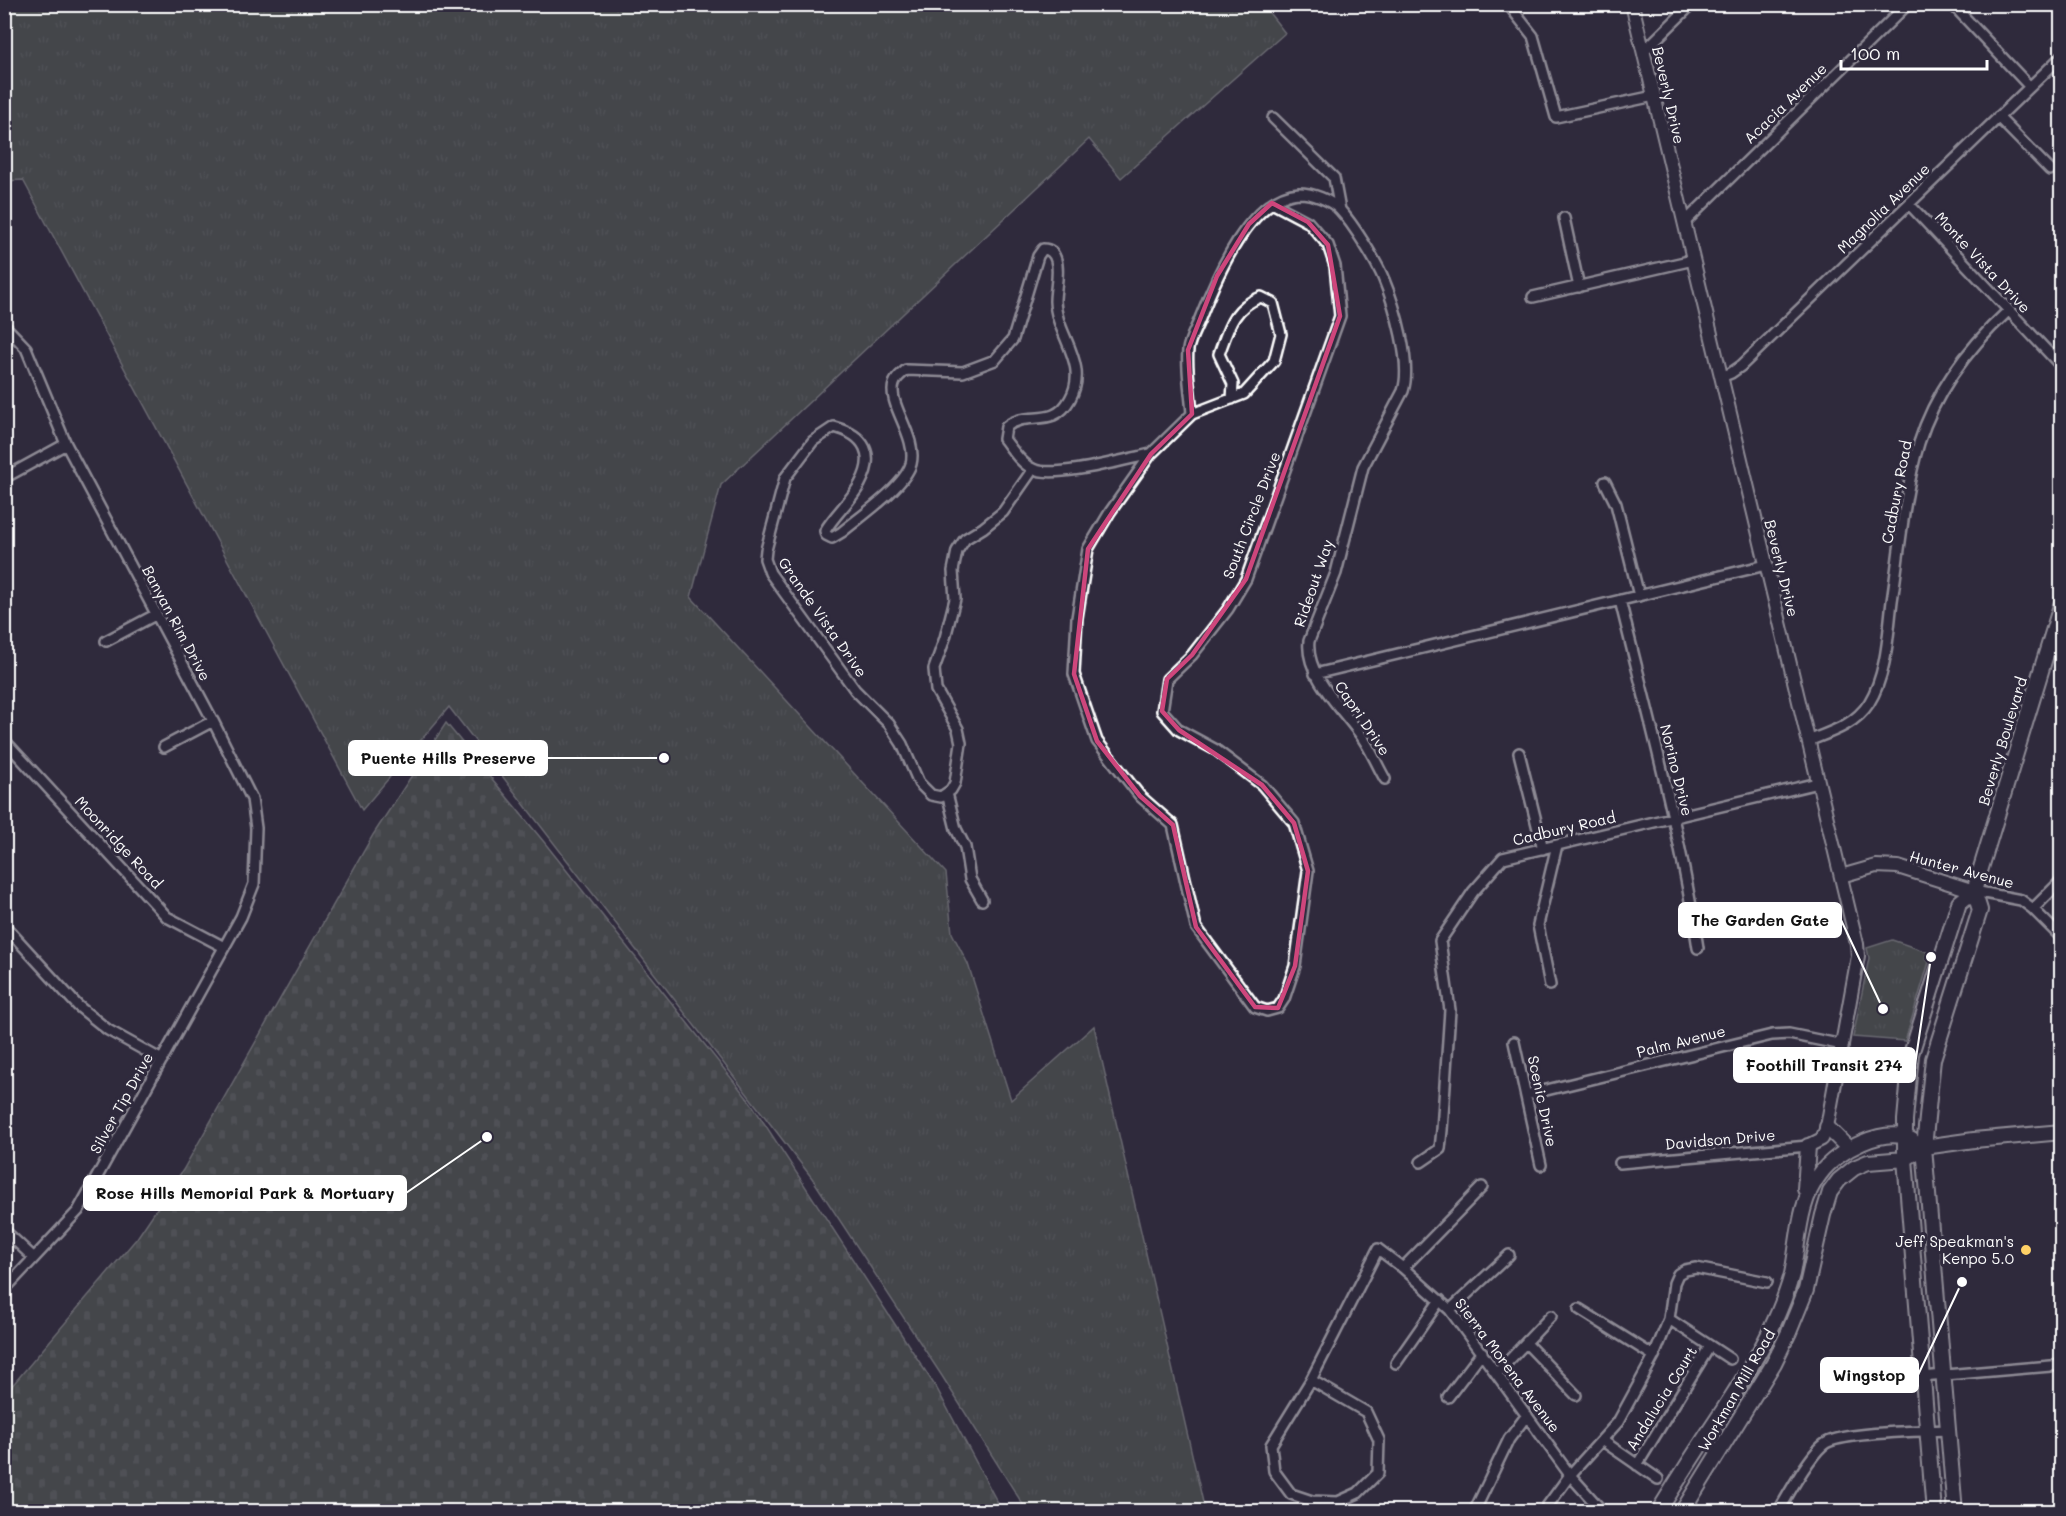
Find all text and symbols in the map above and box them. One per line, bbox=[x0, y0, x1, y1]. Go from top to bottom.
scale bar bbox=[1841, 33, 1986, 71]
text: 100 m bbox=[1850, 41, 1900, 65]
street label: Beverly Drive bbox=[1648, 44, 1690, 146]
street label: Acacia Avenue bbox=[1739, 58, 1831, 148]
street label: Magnolia Avenue bbox=[1832, 159, 1934, 257]
street label: Monte Vista Drive bbox=[1931, 207, 2035, 317]
street label: Cadbury Road bbox=[1876, 439, 1916, 545]
street label: South Circle Drive bbox=[1218, 449, 1284, 581]
street label: Beverly Drive bbox=[1760, 517, 1804, 619]
street label: Rideout Way bbox=[1289, 536, 1337, 630]
street label: Grande Vista Drive bbox=[774, 553, 872, 681]
street label: Banyan Rim Drive bbox=[138, 562, 216, 684]
street label: Beverly Boulevard bbox=[1973, 674, 2031, 808]
street label: Capri Drive bbox=[1331, 677, 1395, 759]
street label: Norino Drive bbox=[1656, 722, 1698, 818]
callout: Puente Hills Preserve bbox=[349, 741, 547, 775]
text: Puente Hills Preserve bbox=[361, 747, 535, 768]
street label: Moonridge Road bbox=[71, 791, 167, 893]
street label: Cadbury Road bbox=[1511, 806, 1617, 850]
street label: Hunter Avenue bbox=[1908, 845, 2016, 893]
callout: The Garden Gate bbox=[1679, 903, 1841, 937]
text: The Garden Gate bbox=[1691, 909, 1829, 930]
street label: Palm Avenue bbox=[1634, 1020, 1728, 1062]
callout: Foothill Transit 274 bbox=[1734, 1048, 1915, 1082]
street label: Silver Tip Drive bbox=[85, 1049, 157, 1157]
street label: Scenic Drive bbox=[1524, 1054, 1562, 1148]
text: Foothill Transit 274 bbox=[1745, 1054, 1903, 1075]
street label: Davidson Drive bbox=[1664, 1124, 1776, 1154]
callout: Rose Hills Memorial Park & Mortuary bbox=[84, 1176, 406, 1210]
text: Rose Hills Memorial Park & Mortuary bbox=[96, 1182, 395, 1203]
place label: Jeff Speakman's Kenpo 5.0 bbox=[1895, 1231, 2014, 1268]
marker: Jeff Speakman's Kenpo 5.0 bbox=[2019, 1243, 2033, 1257]
street label: Sierra Morena Avenue bbox=[1451, 1294, 1565, 1436]
street label: Workman Mill Road bbox=[1693, 1325, 1779, 1455]
street label: Andalucia Court bbox=[1621, 1342, 1701, 1454]
callout: Wingstop bbox=[1821, 1358, 1918, 1392]
text: Wingstop bbox=[1833, 1364, 1905, 1385]

